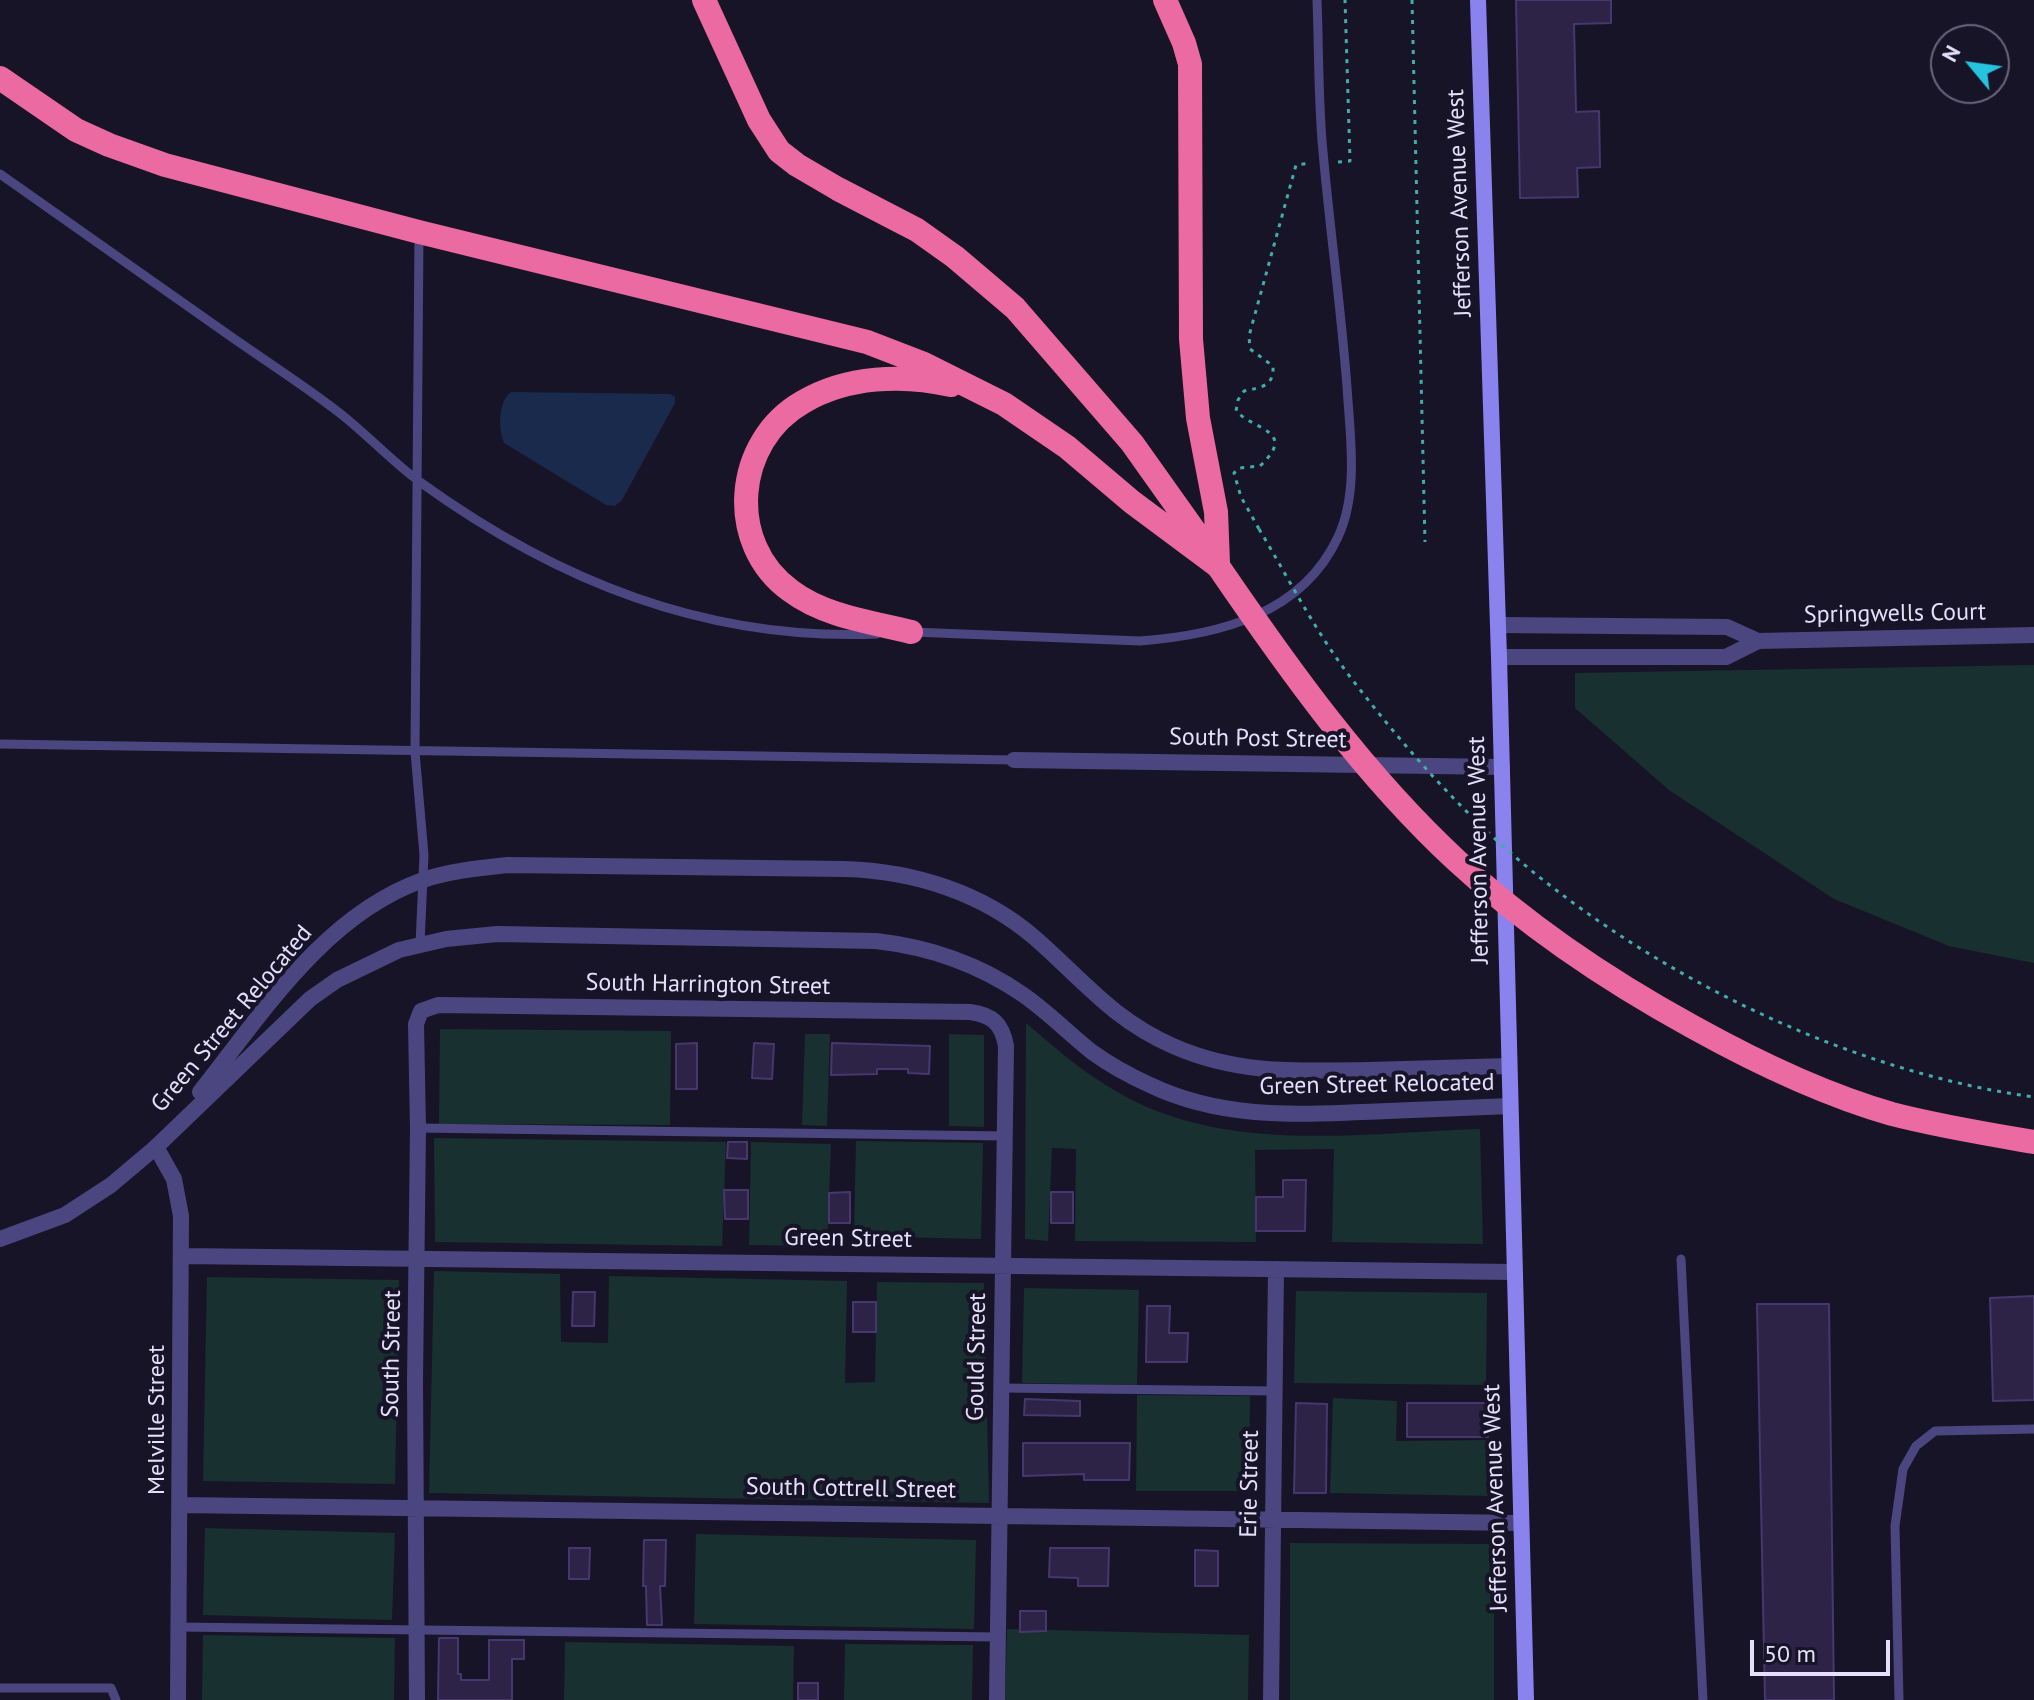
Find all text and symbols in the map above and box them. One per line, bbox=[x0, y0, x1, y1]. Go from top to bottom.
north arrow bbox=[1930, 24, 2010, 104]
text: N bbox=[1935, 40, 1967, 66]
street label: Jefferson Avenue West bbox=[1442, 89, 1478, 317]
street label: Springwells Court bbox=[1804, 598, 1986, 630]
street label: South Post Street bbox=[1169, 723, 1347, 755]
street label: Jefferson Avenue West bbox=[1463, 736, 1495, 964]
street label: Green Street Relocated bbox=[145, 920, 319, 1118]
street label: South Harrington Street bbox=[585, 968, 831, 1002]
street label: Green Street Relocated bbox=[1259, 1069, 1495, 1101]
street label: Green Street bbox=[784, 1223, 912, 1255]
street label: South Street bbox=[376, 1290, 408, 1418]
street label: Gould Street bbox=[961, 1293, 993, 1421]
street label: Melville Street bbox=[143, 1345, 171, 1495]
street label: Jefferson Avenue West bbox=[1478, 1384, 1514, 1612]
street label: Erie Street bbox=[1235, 1430, 1265, 1538]
street label: South Cottrell Street bbox=[746, 1473, 956, 1505]
scale bar bbox=[1754, 1624, 1894, 1674]
text: 50 m bbox=[1764, 1638, 1816, 1669]

